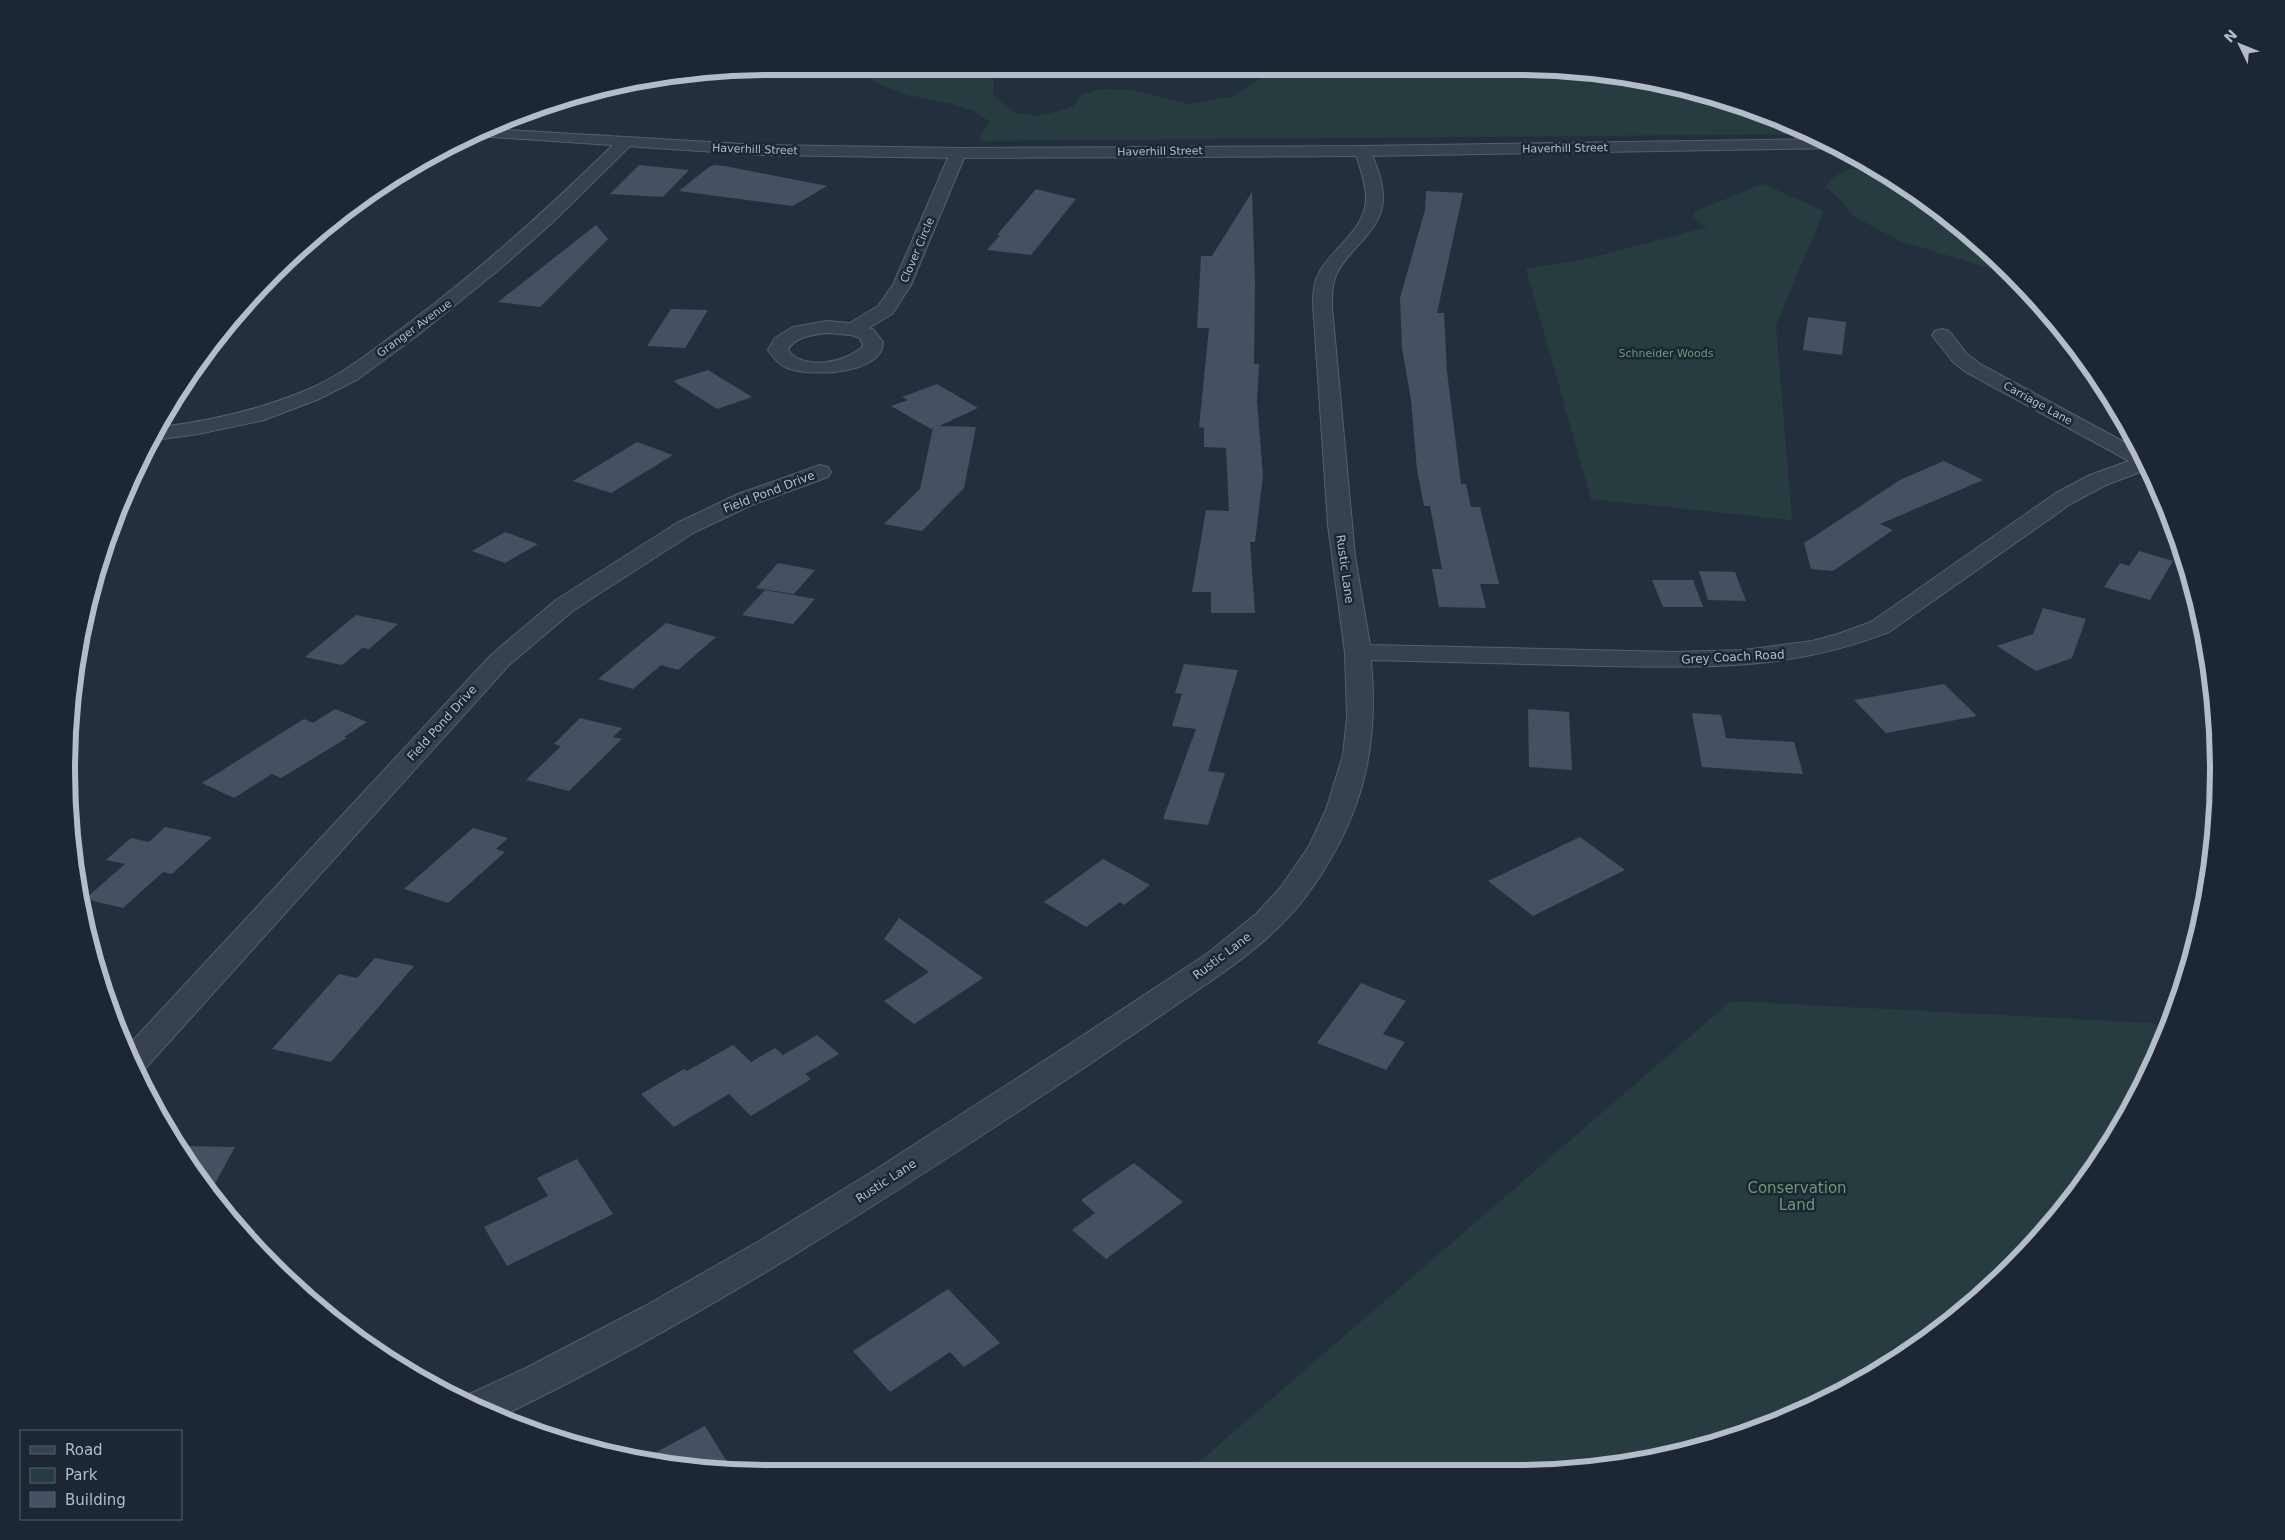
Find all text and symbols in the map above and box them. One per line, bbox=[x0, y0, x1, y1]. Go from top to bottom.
north arrow bbox=[2215, 20, 2265, 70]
text: N bbox=[2221, 26, 2240, 46]
street label: Haverhill Street bbox=[1522, 141, 1609, 156]
street label: Haverhill Street bbox=[712, 142, 799, 158]
street label: Haverhill Street bbox=[1117, 144, 1204, 159]
street label: Clover Circle bbox=[898, 215, 937, 285]
street label: Granger Avenue bbox=[374, 297, 454, 360]
park label: Schneider Woods bbox=[1619, 347, 1714, 360]
street label: Carriage Lane bbox=[2001, 379, 2075, 428]
street label: Field Pond Drive bbox=[721, 468, 817, 516]
street label: Rustic Lane bbox=[1333, 534, 1357, 604]
street label: Grey Coach Road bbox=[1681, 647, 1785, 667]
street label: Field Pond Drive bbox=[404, 682, 480, 764]
street label: Rustic Lane bbox=[1190, 930, 1254, 982]
street label: Rustic Lane bbox=[853, 1156, 919, 1206]
park label: Conservation Land bbox=[1747, 1179, 1847, 1214]
legend bbox=[20, 1430, 182, 1520]
text: Road bbox=[65, 1441, 103, 1459]
text: Park bbox=[65, 1466, 98, 1484]
text: Building bbox=[65, 1491, 126, 1509]

